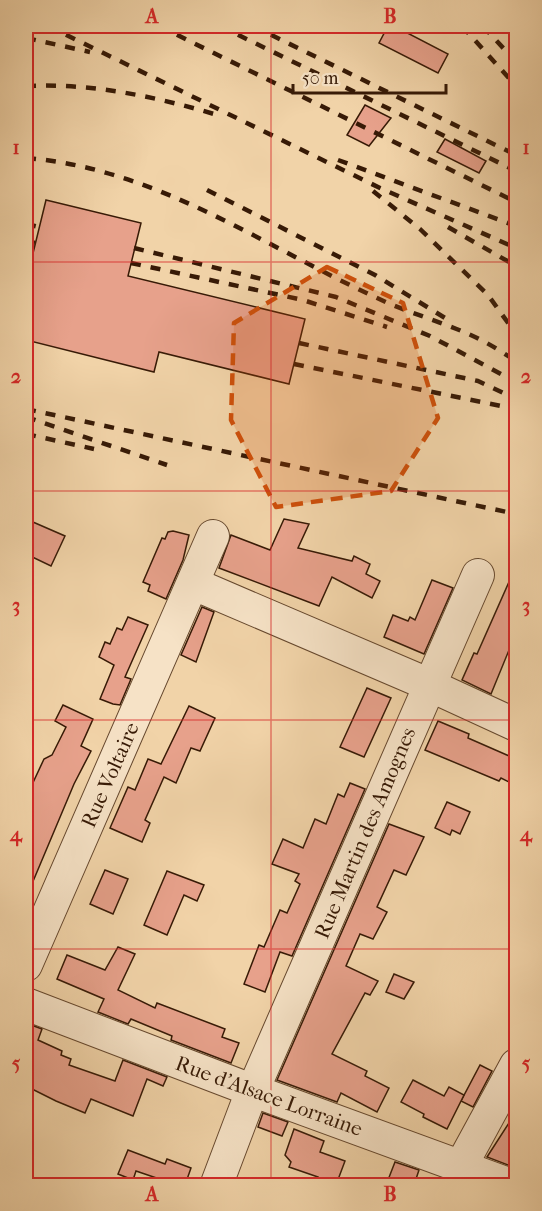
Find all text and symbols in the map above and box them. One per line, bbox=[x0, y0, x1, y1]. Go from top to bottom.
text: A bbox=[144, 5, 160, 28]
text: B bbox=[383, 5, 397, 28]
scale bar bbox=[293, 57, 446, 95]
text: 50 m bbox=[302, 68, 339, 89]
text: 1 bbox=[12, 136, 20, 159]
text: 1 bbox=[522, 136, 530, 159]
text: 2 bbox=[11, 365, 21, 388]
text: 2 bbox=[521, 365, 531, 388]
text: 3 bbox=[12, 594, 20, 617]
text: 3 bbox=[522, 594, 530, 617]
street label: Rue Voltaire bbox=[76, 719, 144, 831]
street label: Rue Martin des Amognes bbox=[310, 724, 421, 942]
text: 4 bbox=[9, 823, 23, 847]
text: 4 bbox=[519, 823, 533, 847]
street label: Rue d'Alsace Lorraine bbox=[172, 1051, 366, 1141]
text: 5 bbox=[12, 1052, 21, 1075]
text: 5 bbox=[522, 1052, 531, 1075]
text: A bbox=[144, 1183, 160, 1206]
text: B bbox=[383, 1183, 397, 1206]

